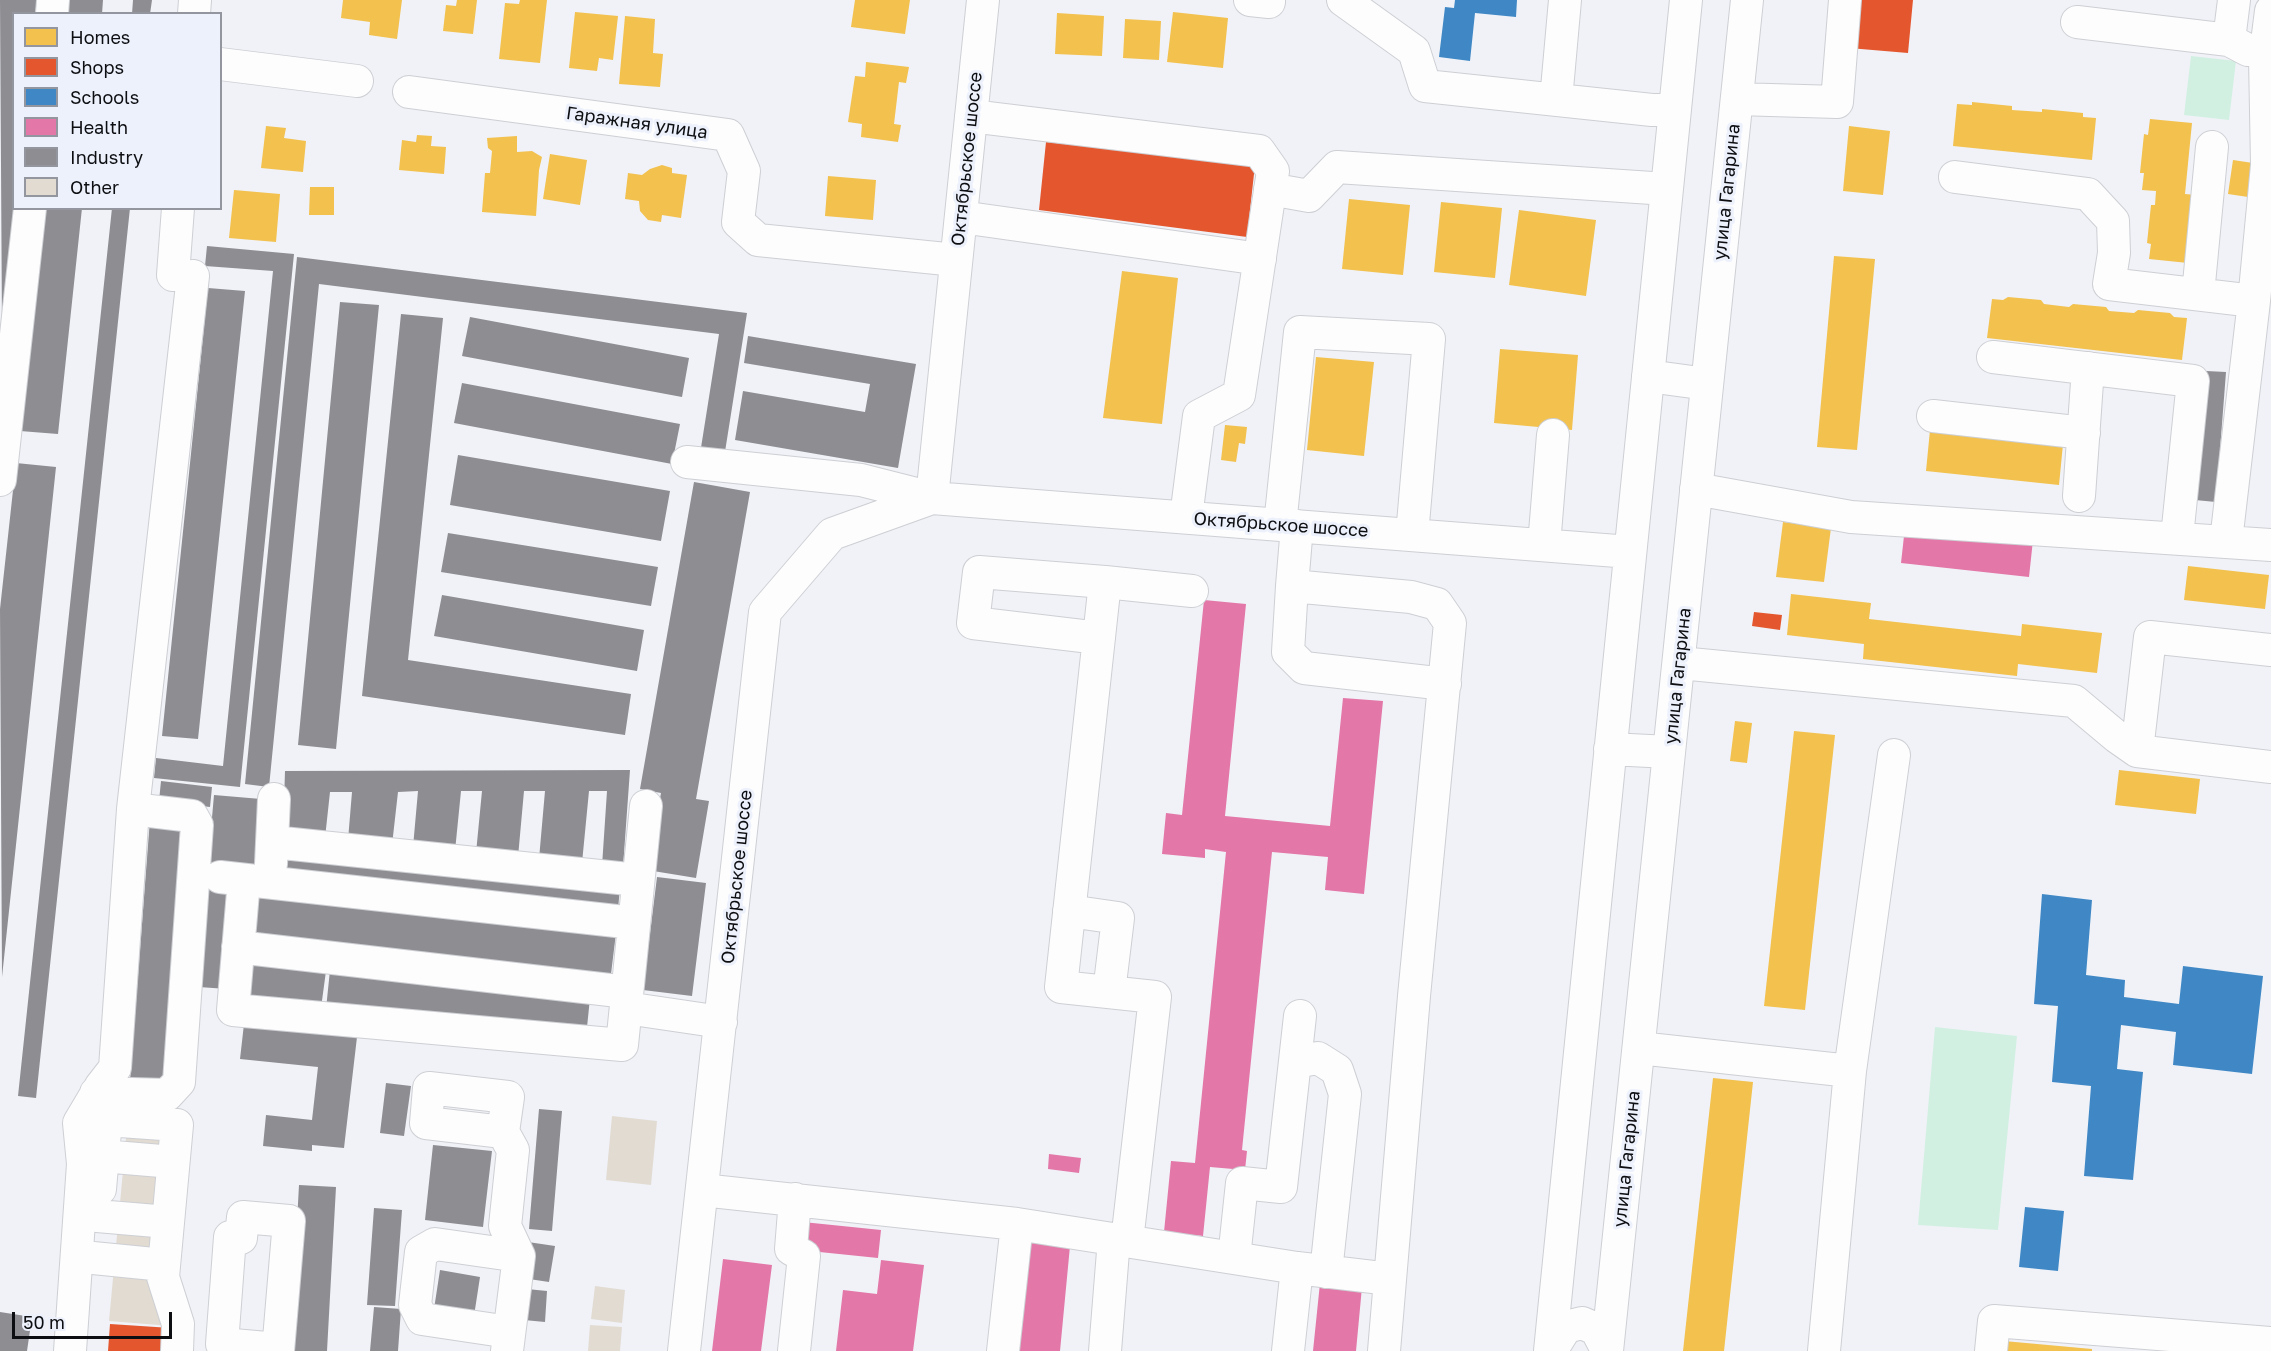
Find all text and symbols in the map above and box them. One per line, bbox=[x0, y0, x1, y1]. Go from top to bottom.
legend bbox=[12, 12, 222, 210]
text: Homes bbox=[70, 26, 130, 48]
text: Shops bbox=[70, 56, 124, 78]
street label: Октябрьское шоссе bbox=[947, 71, 987, 247]
text: Schools bbox=[70, 86, 139, 108]
street label: Гаражная улица bbox=[565, 102, 709, 144]
text: Health bbox=[70, 116, 128, 138]
street label: улица Гагарина bbox=[1709, 123, 1745, 261]
text: Industry bbox=[70, 146, 143, 168]
text: Other bbox=[70, 176, 119, 198]
street label: Октябрьское шоссе bbox=[1193, 508, 1369, 542]
street label: улица Гагарина bbox=[1660, 607, 1696, 745]
street label: Октябрьское шоссе bbox=[717, 789, 757, 965]
street label: улица Гагарина bbox=[1609, 1090, 1645, 1228]
scale bar bbox=[15, 1300, 176, 1338]
text: 50 m bbox=[23, 1311, 65, 1333]

